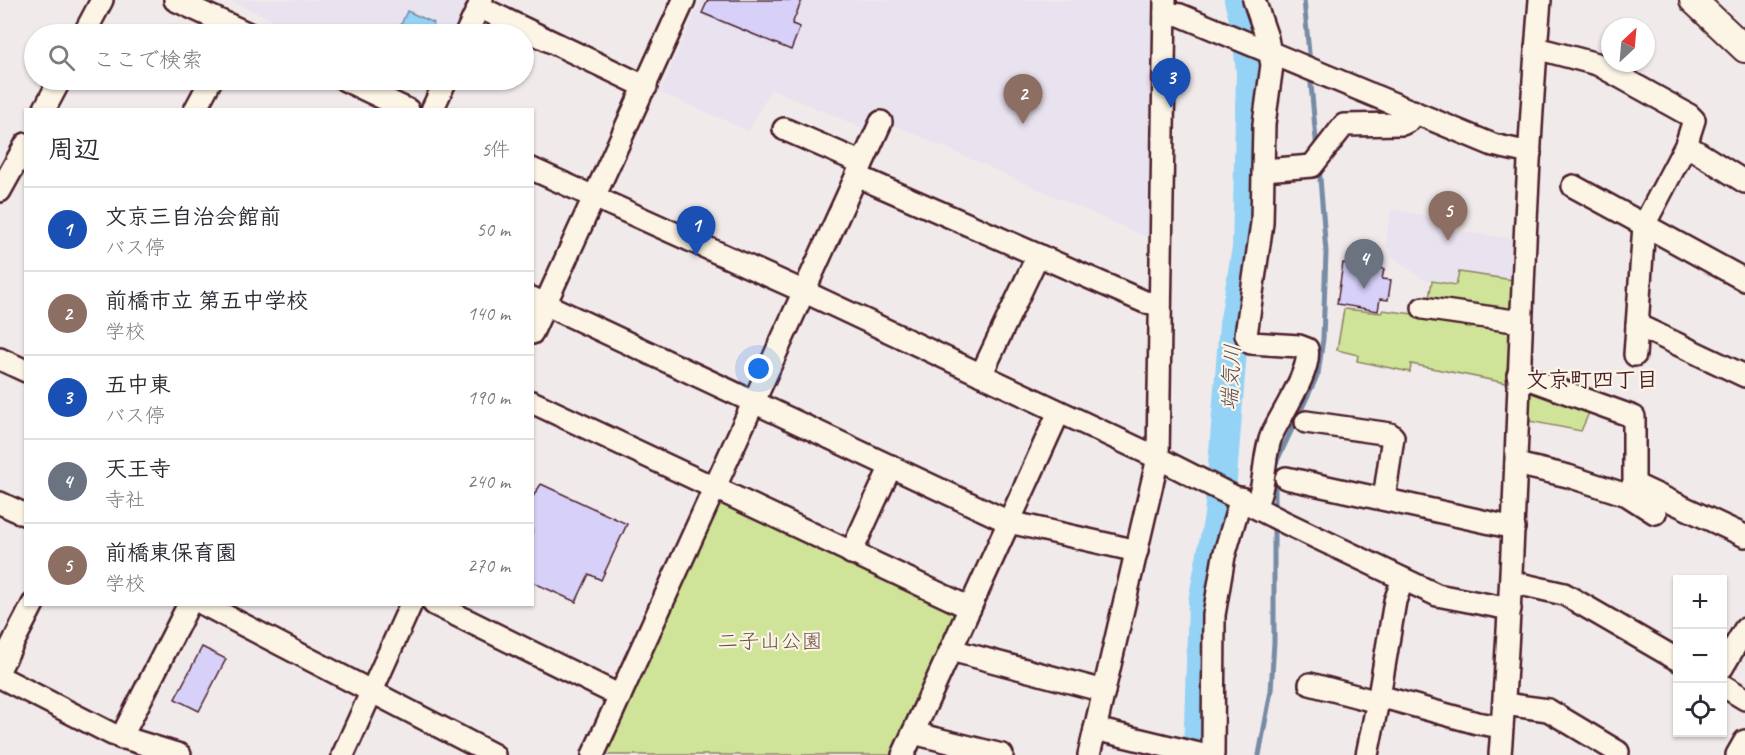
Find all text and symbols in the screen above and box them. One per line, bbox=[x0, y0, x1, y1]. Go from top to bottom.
north arrow bbox=[1601, 18, 1655, 72]
search box bbox=[24, 24, 534, 90]
icon: search bbox=[45, 41, 78, 74]
text: ここで検索 bbox=[93, 46, 203, 74]
pin: 3 bbox=[1152, 58, 1190, 108]
pin: 2 bbox=[1004, 74, 1042, 124]
text: 周辺 bbox=[48, 133, 100, 166]
text: 5件 bbox=[481, 137, 510, 162]
pin: 5 bbox=[1428, 192, 1468, 241]
text: 文京三自治会館前 bbox=[105, 203, 281, 231]
pin: 1 bbox=[676, 206, 716, 256]
text: 1 bbox=[63, 217, 72, 242]
text: 50 m bbox=[476, 217, 510, 242]
text: バス停 bbox=[105, 235, 165, 260]
pin: 4 bbox=[1344, 240, 1384, 289]
text: 前橋市立 第五中学校 bbox=[105, 287, 308, 315]
text: 2 bbox=[63, 301, 72, 326]
text: 140 m bbox=[467, 301, 510, 326]
text: 学校 bbox=[105, 319, 145, 344]
water label: 端気川 bbox=[1215, 343, 1247, 411]
your location bbox=[744, 354, 773, 383]
district label: 文京町四丁目 bbox=[1526, 366, 1658, 394]
text: 五中東 bbox=[105, 371, 171, 399]
text: 3 bbox=[63, 385, 72, 410]
text: 190 m bbox=[467, 385, 510, 410]
text: バス停 bbox=[105, 403, 165, 428]
text: 天王寺 bbox=[105, 455, 171, 483]
text: 4 bbox=[63, 469, 72, 494]
text: 240 m bbox=[467, 469, 510, 494]
text: 寺社 bbox=[105, 487, 145, 512]
text: 前橋東保育園 bbox=[105, 539, 237, 567]
text: 5 bbox=[63, 553, 72, 578]
text: 270 m bbox=[467, 553, 510, 578]
text: 学校 bbox=[105, 571, 145, 596]
map controls bbox=[1673, 575, 1727, 737]
button: + bbox=[1673, 575, 1727, 629]
park label: 二子山公園 bbox=[718, 628, 823, 654]
button: − bbox=[1673, 629, 1727, 683]
button: locate bbox=[1673, 683, 1727, 737]

